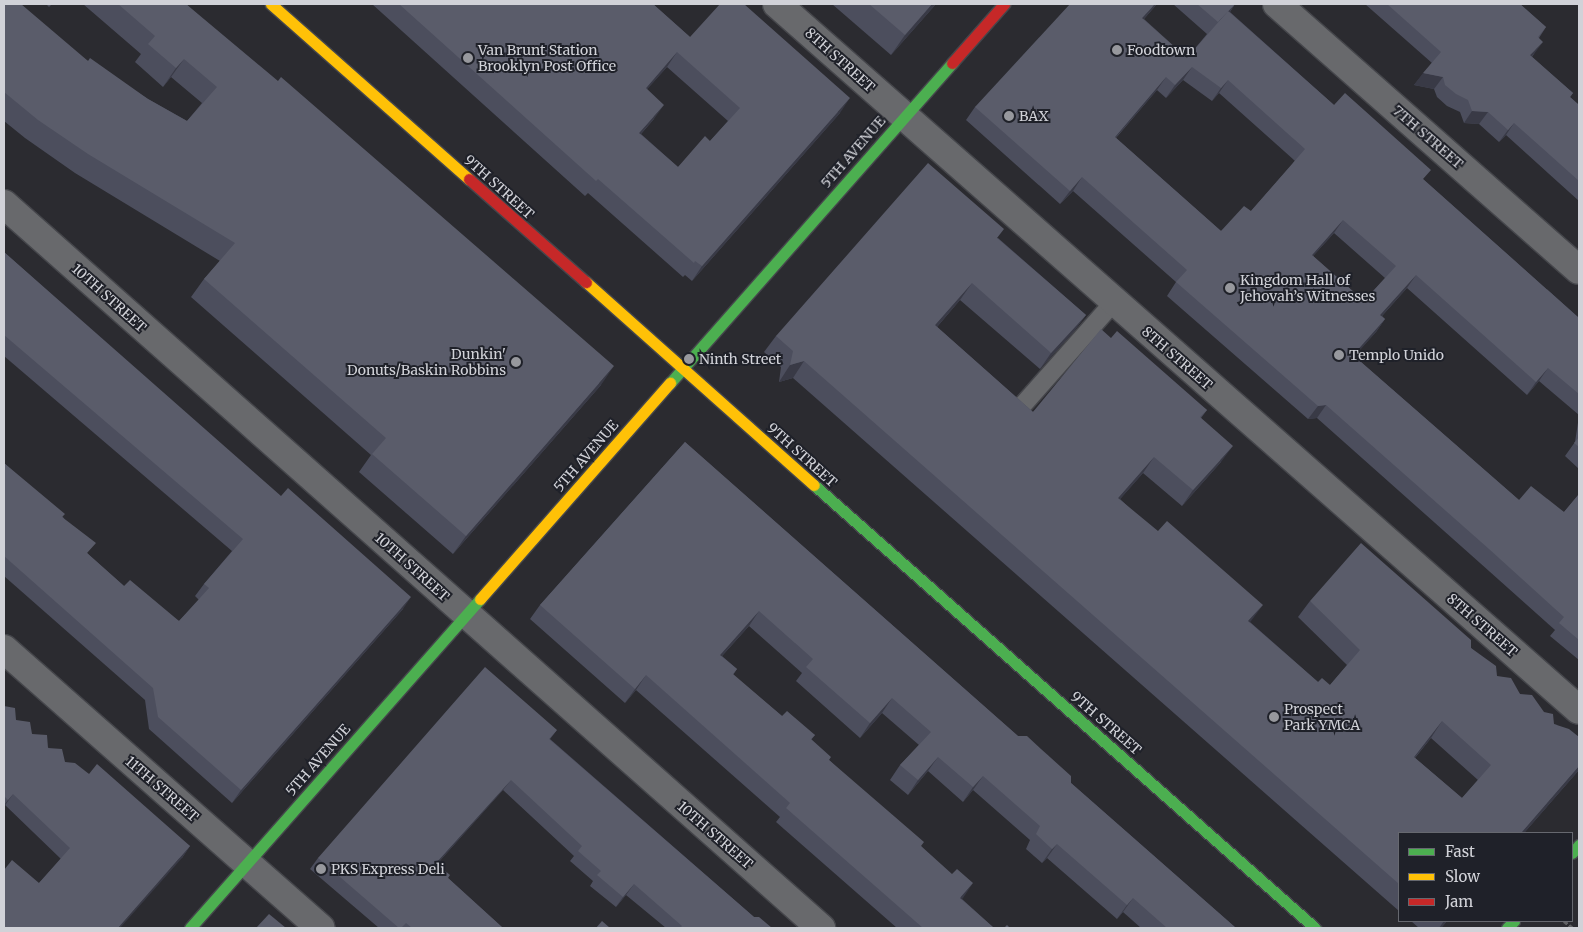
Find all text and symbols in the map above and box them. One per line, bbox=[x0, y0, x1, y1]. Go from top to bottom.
street label: 8TH STREET bbox=[802, 24, 878, 96]
place label: Van Brunt Station Brooklyn Post Office bbox=[478, 42, 616, 74]
place label: Foodtown bbox=[1127, 42, 1195, 58]
marker: Foodtown bbox=[1111, 44, 1123, 56]
marker: Van Brunt Station Brooklyn Post Office bbox=[462, 52, 474, 64]
street label: 7TH STREET bbox=[1389, 102, 1467, 172]
place label: BAX bbox=[1019, 108, 1049, 124]
marker: BAX bbox=[1003, 110, 1015, 122]
street label: 5TH AVENUE bbox=[817, 113, 889, 191]
street label: 9TH STREET bbox=[461, 151, 537, 223]
street label: 10TH STREET bbox=[68, 260, 150, 336]
place label: Kingdom Hall of Jehovah’s Witnesses bbox=[1240, 272, 1375, 304]
marker: Kingdom Hall of Jehovah’s Witnesses bbox=[1224, 282, 1236, 294]
street label: 8TH STREET bbox=[1138, 323, 1216, 393]
place label: Dunkin' Donuts/Baskin Robbins bbox=[347, 346, 506, 378]
place label: Templo Unido bbox=[1349, 347, 1444, 363]
marker: Templo Unido bbox=[1333, 349, 1345, 361]
place label: Ninth Street bbox=[699, 351, 781, 367]
marker: Ninth Street bbox=[683, 353, 695, 365]
marker: Dunkin' Donuts/Baskin Robbins bbox=[510, 356, 522, 368]
street label: 5TH AVENUE bbox=[550, 417, 622, 495]
street label: 9TH STREET bbox=[764, 419, 840, 491]
street label: 10TH STREET bbox=[371, 529, 453, 605]
street label: 8TH STREET bbox=[1443, 590, 1521, 660]
street label: 9TH STREET bbox=[1067, 688, 1145, 758]
place label: Prospect Park YMCA bbox=[1284, 701, 1360, 734]
marker: Prospect Park YMCA bbox=[1268, 711, 1280, 723]
street label: 5TH AVENUE bbox=[282, 721, 354, 799]
street label: 11TH STREET bbox=[122, 753, 202, 825]
street label: 10TH STREET bbox=[674, 798, 756, 872]
legend bbox=[1398, 832, 1573, 922]
text: Fast bbox=[1445, 842, 1475, 861]
place label: PKS Express Deli bbox=[331, 861, 445, 877]
marker: PKS Express Deli bbox=[315, 863, 327, 875]
text: Slow bbox=[1445, 867, 1480, 886]
text: Jam bbox=[1445, 892, 1473, 911]

